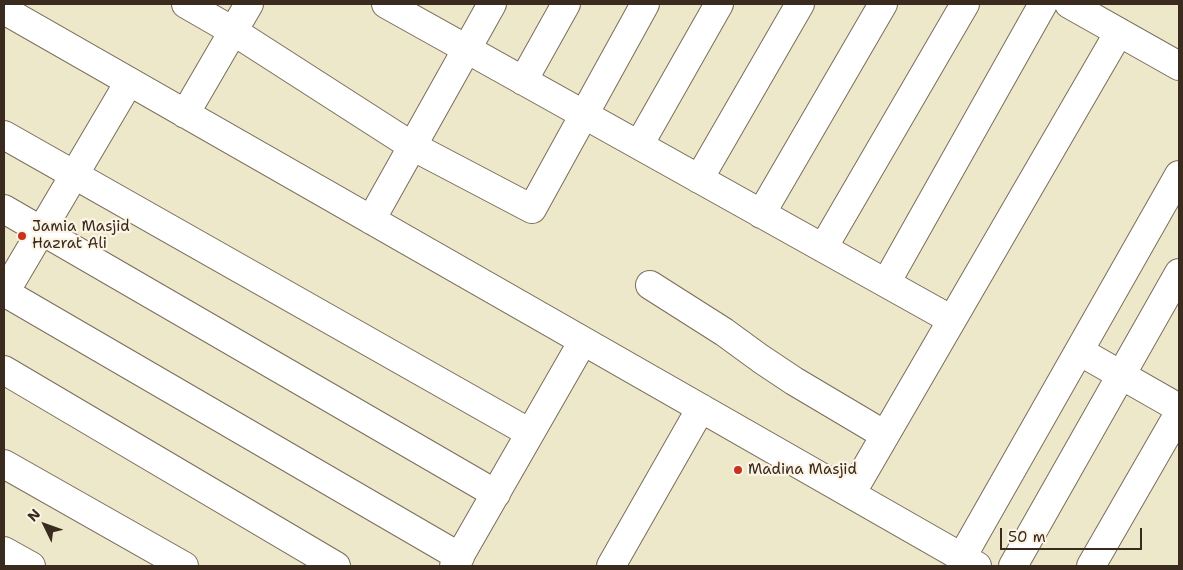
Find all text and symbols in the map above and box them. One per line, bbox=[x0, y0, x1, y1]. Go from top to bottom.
place label: Jamia Masjid Hazrat Ali bbox=[32, 218, 130, 253]
marker: Jamia Masjid Hazrat Ali bbox=[16, 230, 28, 242]
place label: Madina Masjid bbox=[748, 461, 857, 479]
marker: Madina Masjid bbox=[732, 464, 744, 476]
north arrow bbox=[20, 500, 70, 550]
text: N bbox=[23, 505, 44, 525]
scale bar bbox=[1003, 518, 1146, 550]
text: 50 m bbox=[1008, 527, 1046, 547]

